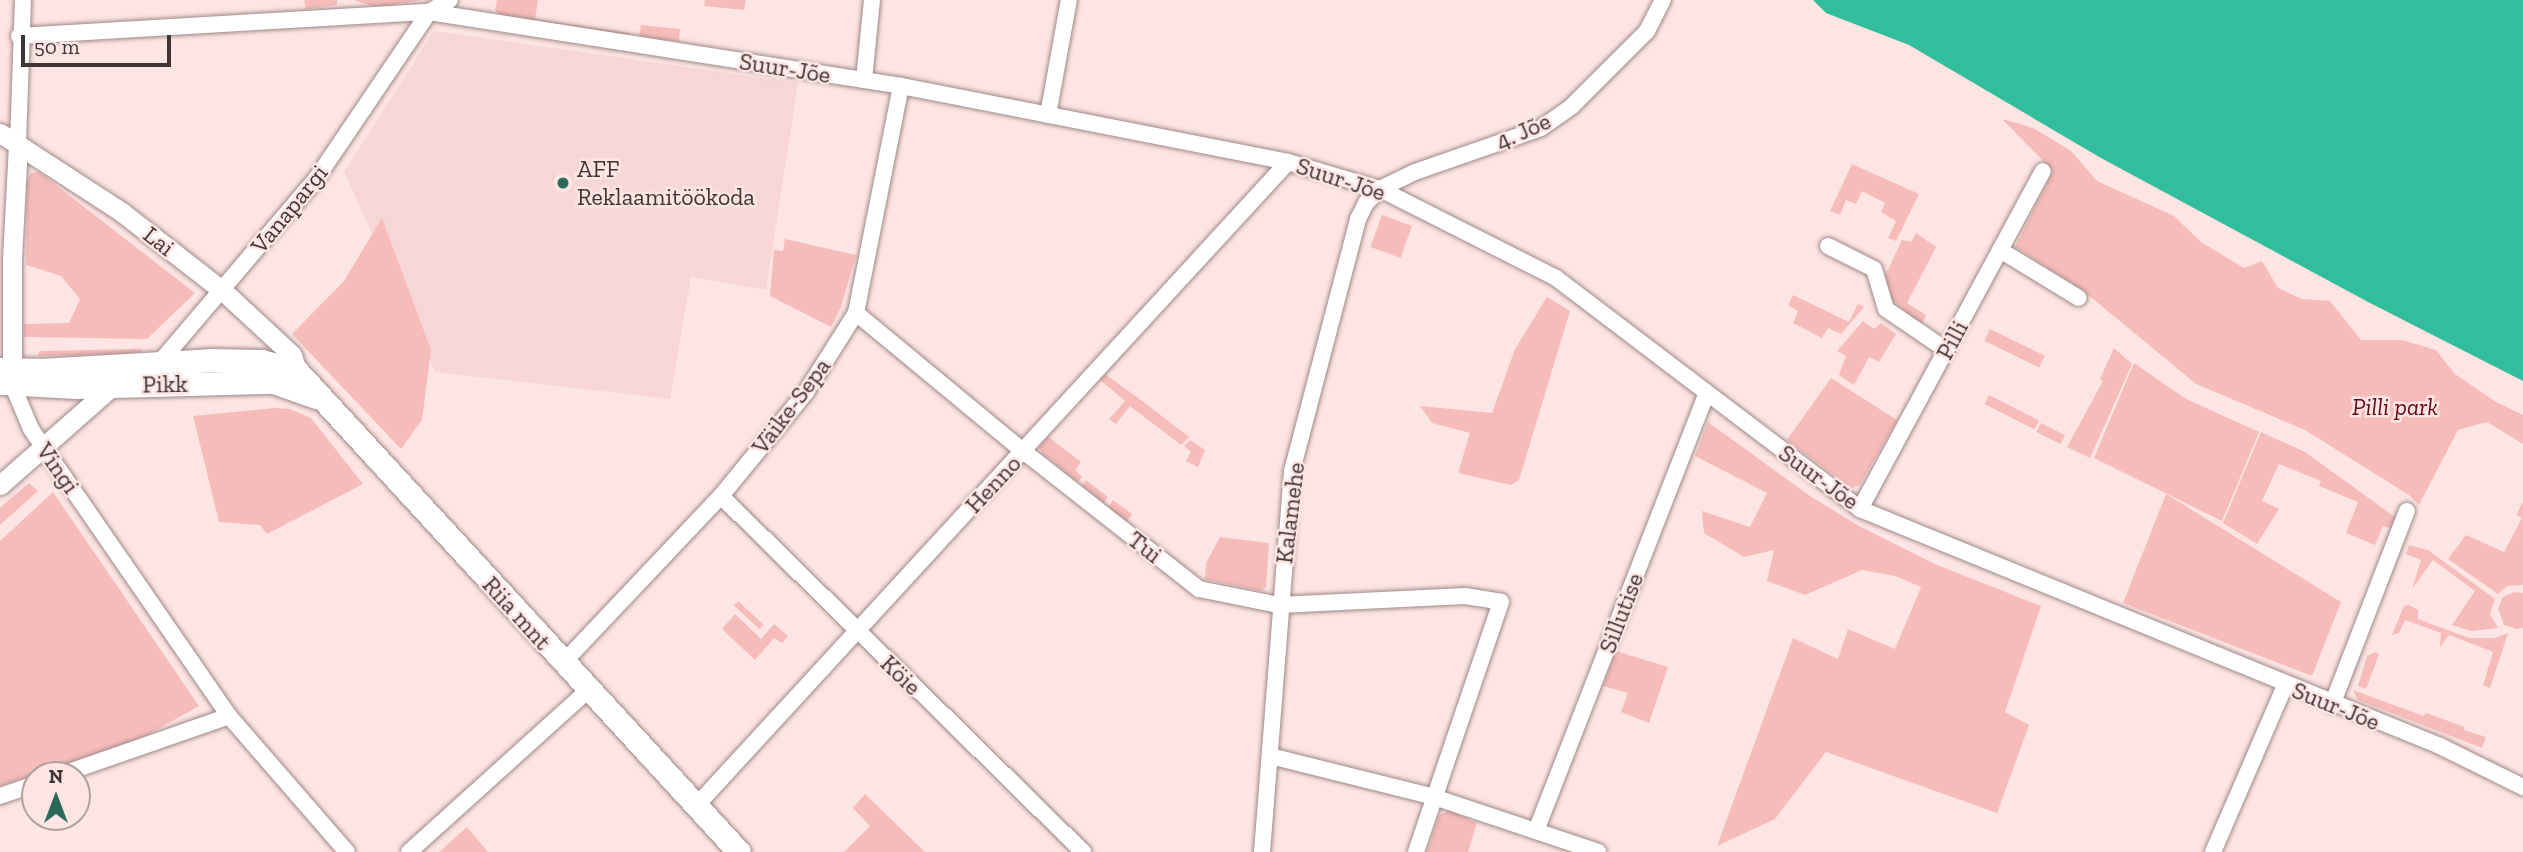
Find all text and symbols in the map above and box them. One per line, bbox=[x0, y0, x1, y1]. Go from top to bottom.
scale bar bbox=[24, 21, 175, 65]
text: 50 m bbox=[34, 34, 80, 59]
street label: Suur-Jõe bbox=[737, 47, 833, 89]
street label: 4. Jõe bbox=[1491, 106, 1555, 156]
street label: Suur-Jõe bbox=[1293, 151, 1389, 207]
place label: AFF Reklaamitöökoda bbox=[577, 155, 755, 211]
street label: Vanapargi bbox=[245, 159, 333, 259]
marker: AFF Reklaamitöökoda bbox=[555, 175, 571, 191]
street label: Lai bbox=[138, 220, 180, 262]
street label: Pilli bbox=[1930, 316, 1974, 364]
street label: Väike-Sepa bbox=[746, 352, 836, 460]
street label: Pikk bbox=[142, 369, 188, 399]
park label: Pilli park bbox=[2352, 393, 2438, 421]
street label: Vingi bbox=[30, 437, 86, 499]
street label: Suur-Jõe bbox=[1773, 438, 1865, 516]
street label: Henno bbox=[959, 449, 1027, 519]
street label: Kalamehe bbox=[1270, 461, 1310, 565]
street label: Tui bbox=[1122, 525, 1168, 569]
street label: Sillutise bbox=[1593, 569, 1649, 657]
street label: Riia mnt bbox=[477, 570, 557, 656]
street label: Köie bbox=[875, 649, 927, 701]
street label: Suur-Jõe bbox=[2288, 675, 2384, 737]
north arrow bbox=[21, 761, 91, 831]
text: N bbox=[49, 765, 63, 788]

